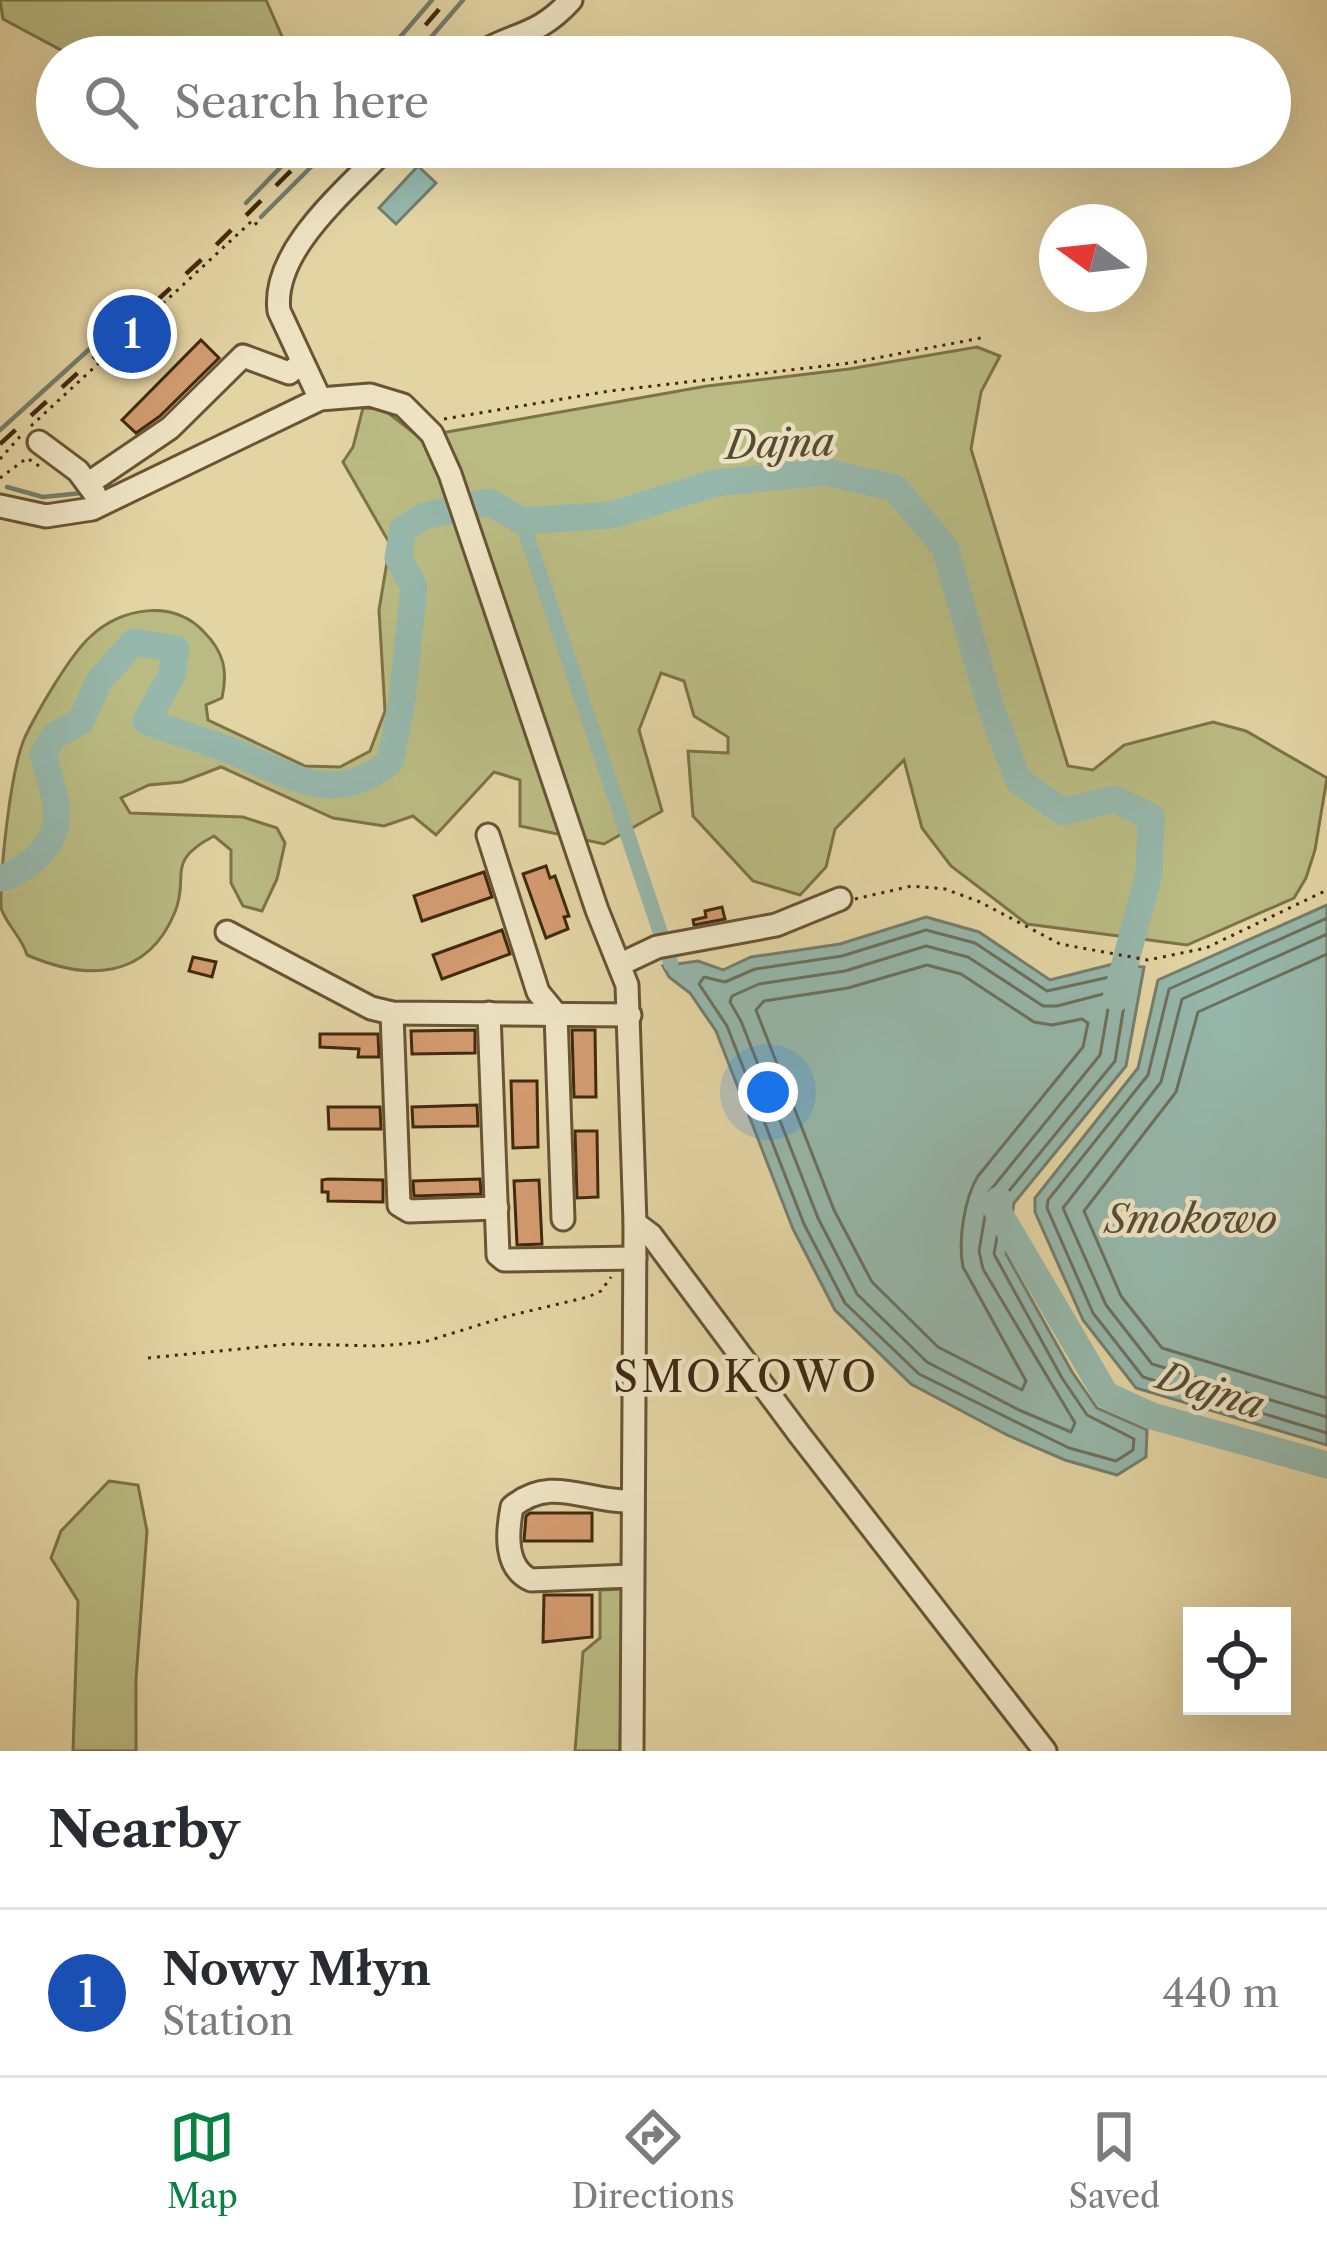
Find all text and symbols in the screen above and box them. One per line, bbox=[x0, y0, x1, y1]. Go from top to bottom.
search box bbox=[36, 36, 1291, 168]
icon: search bbox=[78, 69, 144, 135]
text: Search here bbox=[174, 74, 429, 130]
north arrow bbox=[1039, 204, 1147, 312]
pin: 1 bbox=[93, 289, 171, 379]
water label: Dajna bbox=[722, 417, 835, 469]
your location bbox=[738, 1062, 798, 1122]
water label: Smokowo bbox=[1103, 1195, 1277, 1243]
water label: Dajna bbox=[1149, 1350, 1270, 1429]
district label: SMOKOWO bbox=[613, 1351, 879, 1403]
map controls bbox=[1183, 1607, 1291, 1715]
button: locate bbox=[1183, 1607, 1291, 1715]
text: Nearby bbox=[48, 1798, 240, 1860]
text: Nowy Młyn bbox=[162, 1941, 431, 1997]
text: 1 bbox=[78, 1969, 96, 2017]
text: 440 m bbox=[1162, 1969, 1279, 2017]
text: Station bbox=[162, 1997, 294, 2045]
tab: Map bbox=[167, 2104, 238, 2217]
tab: Directions bbox=[572, 2104, 735, 2217]
tab: Saved bbox=[1068, 2104, 1160, 2217]

